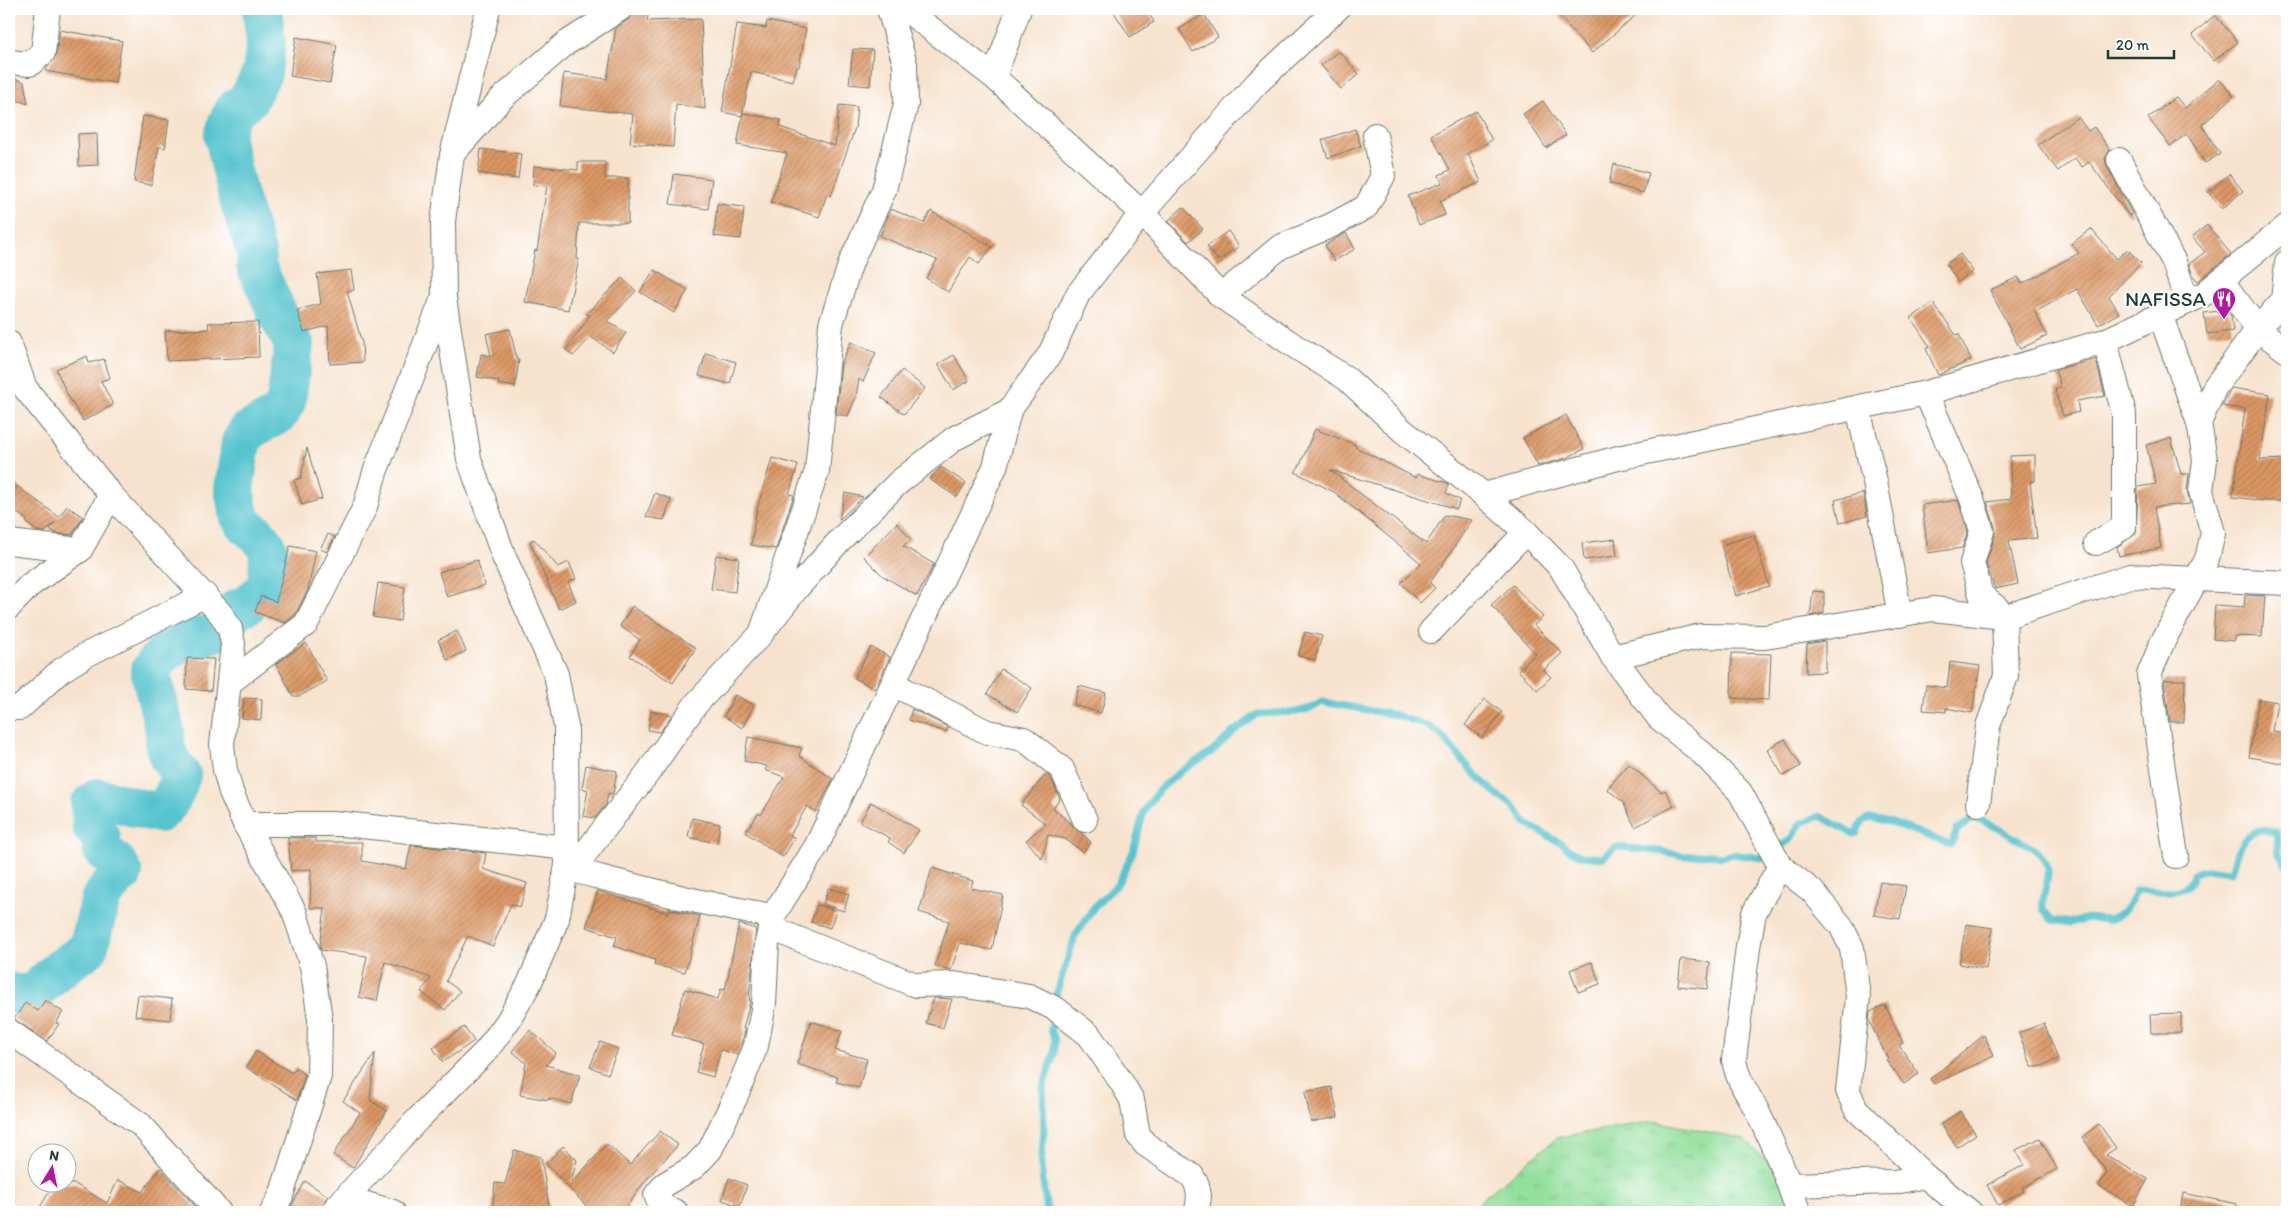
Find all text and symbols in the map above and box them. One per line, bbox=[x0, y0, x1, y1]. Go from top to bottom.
scale bar bbox=[2108, 28, 2175, 60]
text: 20 m bbox=[2116, 36, 2150, 54]
place label: NAFISSA bbox=[2125, 286, 2207, 311]
restaurant icon: NAFISSA bbox=[2211, 286, 2237, 320]
north arrow bbox=[28, 1144, 78, 1194]
text: N bbox=[48, 1146, 60, 1165]

